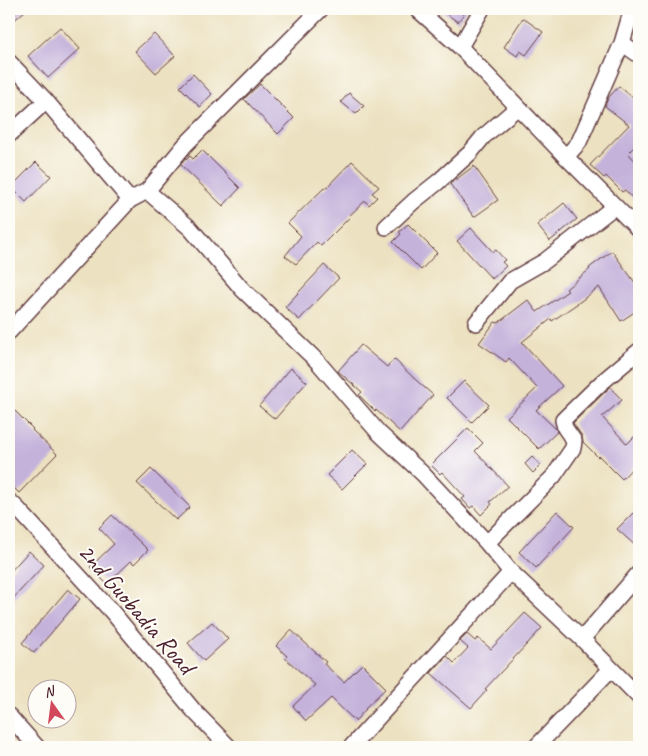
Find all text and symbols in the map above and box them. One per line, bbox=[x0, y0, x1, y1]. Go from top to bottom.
street label: 2nd Guobadia Road bbox=[71, 537, 205, 684]
north arrow bbox=[28, 678, 78, 728]
text: N bbox=[43, 682, 57, 701]

